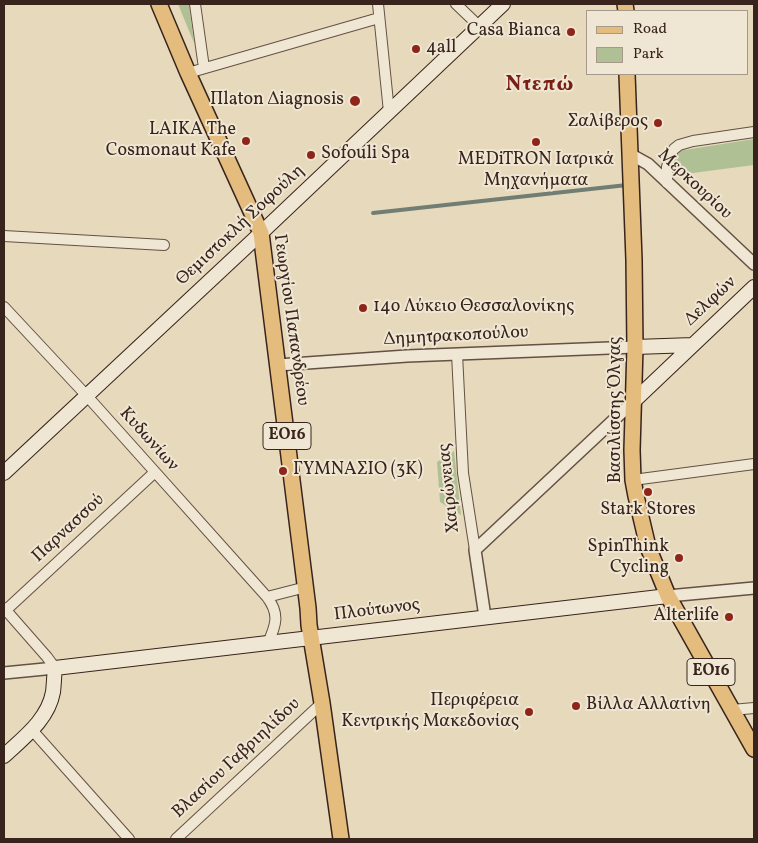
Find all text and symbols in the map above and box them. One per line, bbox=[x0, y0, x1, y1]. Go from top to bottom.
legend bbox=[586, 10, 748, 75]
text: Road bbox=[633, 19, 667, 40]
place label: Casa Bianca bbox=[467, 21, 561, 43]
marker: Casa Bianca bbox=[565, 26, 577, 38]
place label: 4all bbox=[426, 38, 456, 60]
marker: 4all bbox=[410, 43, 422, 55]
text: Park bbox=[633, 44, 664, 65]
district label: Ντεπώ bbox=[505, 73, 575, 99]
place label: Πlaton Δiagnosis bbox=[210, 90, 344, 112]
marker: Πlaton Δiagnosis bbox=[348, 94, 362, 108]
place label: Σαλίβερος bbox=[567, 112, 648, 134]
marker: Σαλίβερος bbox=[652, 117, 664, 129]
place label: LAIKA The Cosmonaut Kafe bbox=[106, 120, 236, 162]
marker: LAIKA The Cosmonaut Kafe bbox=[240, 135, 252, 147]
marker: MEDiTRON Ιατρικά Μηχανήματα bbox=[530, 136, 542, 148]
place label: Sofouli Spa bbox=[321, 144, 410, 166]
street label: Μερκουρίου bbox=[652, 145, 736, 225]
marker: Sofouli Spa bbox=[305, 149, 317, 161]
place label: MEDiTRON Ιατρικά Μηχανήματα bbox=[458, 150, 614, 192]
street label: Θεμιστοκλή Σοφούλη bbox=[172, 161, 310, 291]
street label: Γεωργίου Παπανδρέου bbox=[267, 233, 313, 407]
street label: Δελφών bbox=[681, 273, 741, 331]
place label: 14ο Λύκειο Θεσσαλονίκης bbox=[373, 297, 574, 319]
marker: 14ο Λύκειο Θεσσαλονίκης bbox=[357, 302, 369, 314]
street label: Δημητρακοπούλου bbox=[383, 322, 529, 352]
street label: Βασιλίσσης Όλγας bbox=[606, 337, 628, 483]
street label: Κυδωνίων bbox=[114, 403, 182, 477]
road number: ΕΟ16 bbox=[263, 422, 311, 450]
street label: Χαιρώνειας bbox=[435, 442, 465, 534]
place label: ΓΥΜΝΑΣΙΟ (3Κ) bbox=[293, 460, 423, 482]
marker: ΓΥΜΝΑΣΙΟ (3Κ) bbox=[277, 465, 289, 477]
marker: Stark Stores bbox=[642, 486, 654, 498]
street label: Παρνασσού bbox=[28, 490, 110, 568]
place label: Stark Stores bbox=[600, 500, 696, 522]
place label: SpinThink Cycling bbox=[588, 537, 669, 580]
marker: SpinThink Cycling bbox=[673, 552, 685, 564]
street label: Πλούτωνος bbox=[333, 595, 421, 627]
place label: Alterlife bbox=[653, 606, 719, 628]
marker: Alterlife bbox=[723, 611, 735, 623]
road number: ΕΟ16 bbox=[687, 659, 735, 686]
place label: Περιφέρεια Κεντρικής Μακεδονίας bbox=[341, 691, 519, 734]
street label: Βλασίου Γαβριηλίδου bbox=[169, 694, 305, 824]
place label: Βίλλα Αλλατίνη bbox=[586, 695, 711, 717]
marker: Βίλλα Αλλατίνη bbox=[570, 700, 582, 712]
marker: Περιφέρεια Κεντρικής Μακεδονίας bbox=[523, 706, 535, 718]

